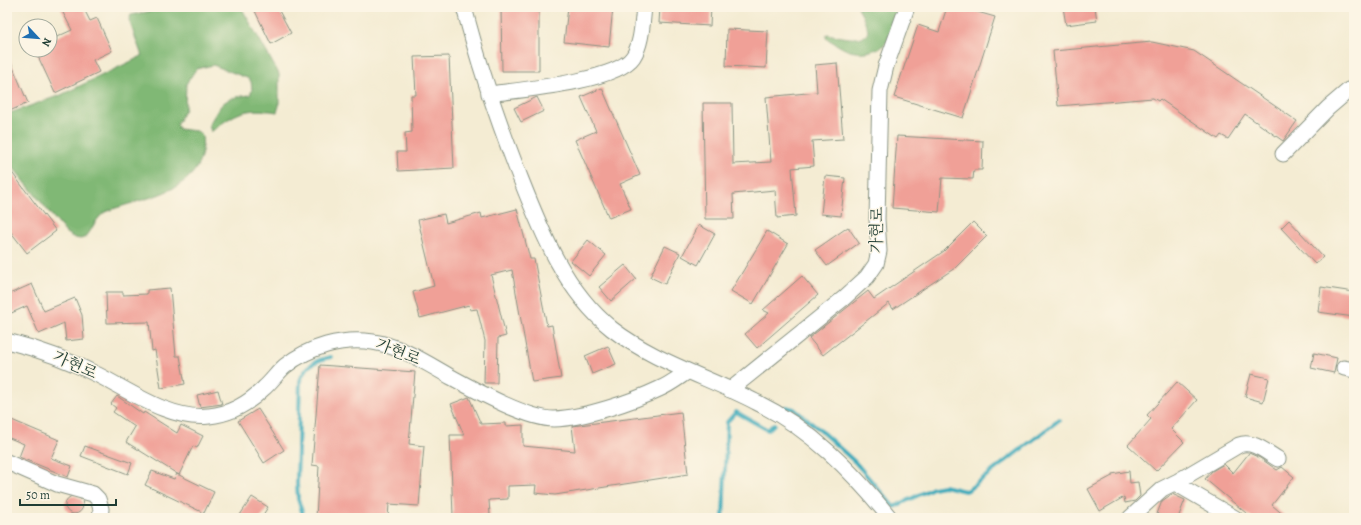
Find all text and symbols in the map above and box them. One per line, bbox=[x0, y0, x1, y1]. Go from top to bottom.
north arrow bbox=[18, 18, 58, 58]
text: N bbox=[38, 35, 55, 49]
street label: 가현로 bbox=[866, 206, 888, 253]
street label: 가현로 bbox=[372, 333, 424, 371]
street label: 가현로 bbox=[49, 346, 101, 385]
scale bar bbox=[20, 481, 116, 507]
text: 50 m bbox=[26, 487, 50, 503]

